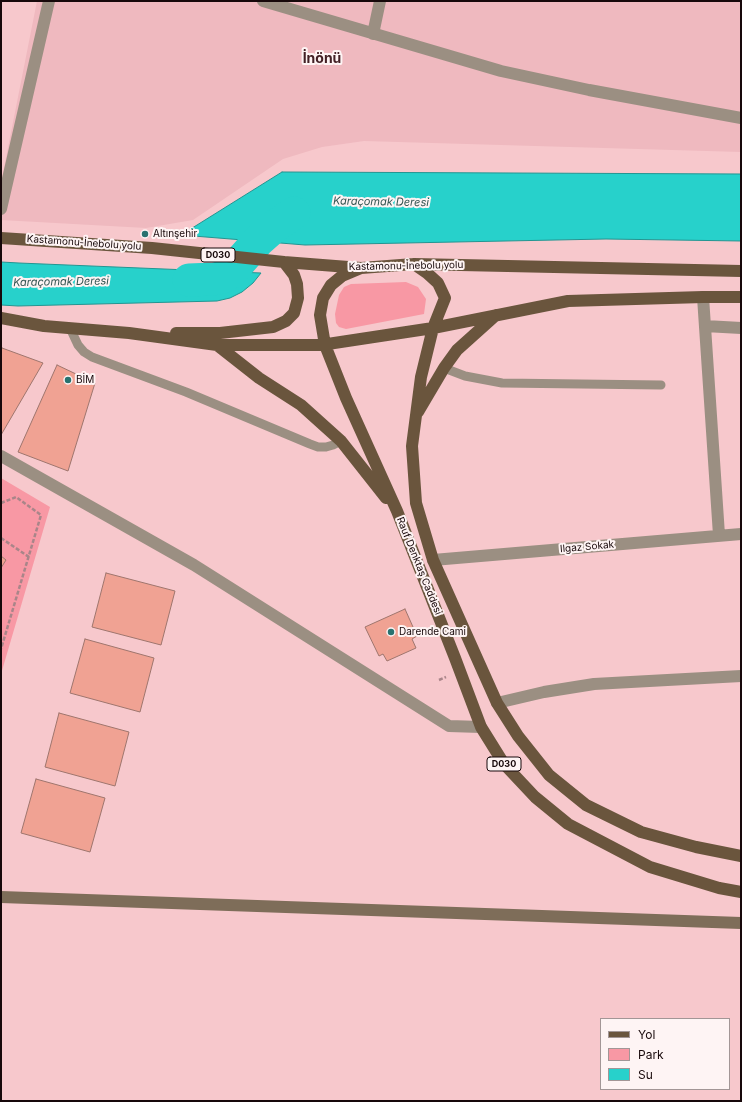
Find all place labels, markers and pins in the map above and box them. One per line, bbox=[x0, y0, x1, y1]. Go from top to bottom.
place label: Altınşehir bbox=[153, 228, 197, 240]
marker: Altınşehir bbox=[140, 229, 150, 239]
place label: BİM bbox=[76, 374, 94, 386]
marker: BİM bbox=[63, 375, 73, 385]
place label: Darende Cami bbox=[399, 626, 466, 638]
marker: Darende Cami bbox=[386, 627, 396, 637]

